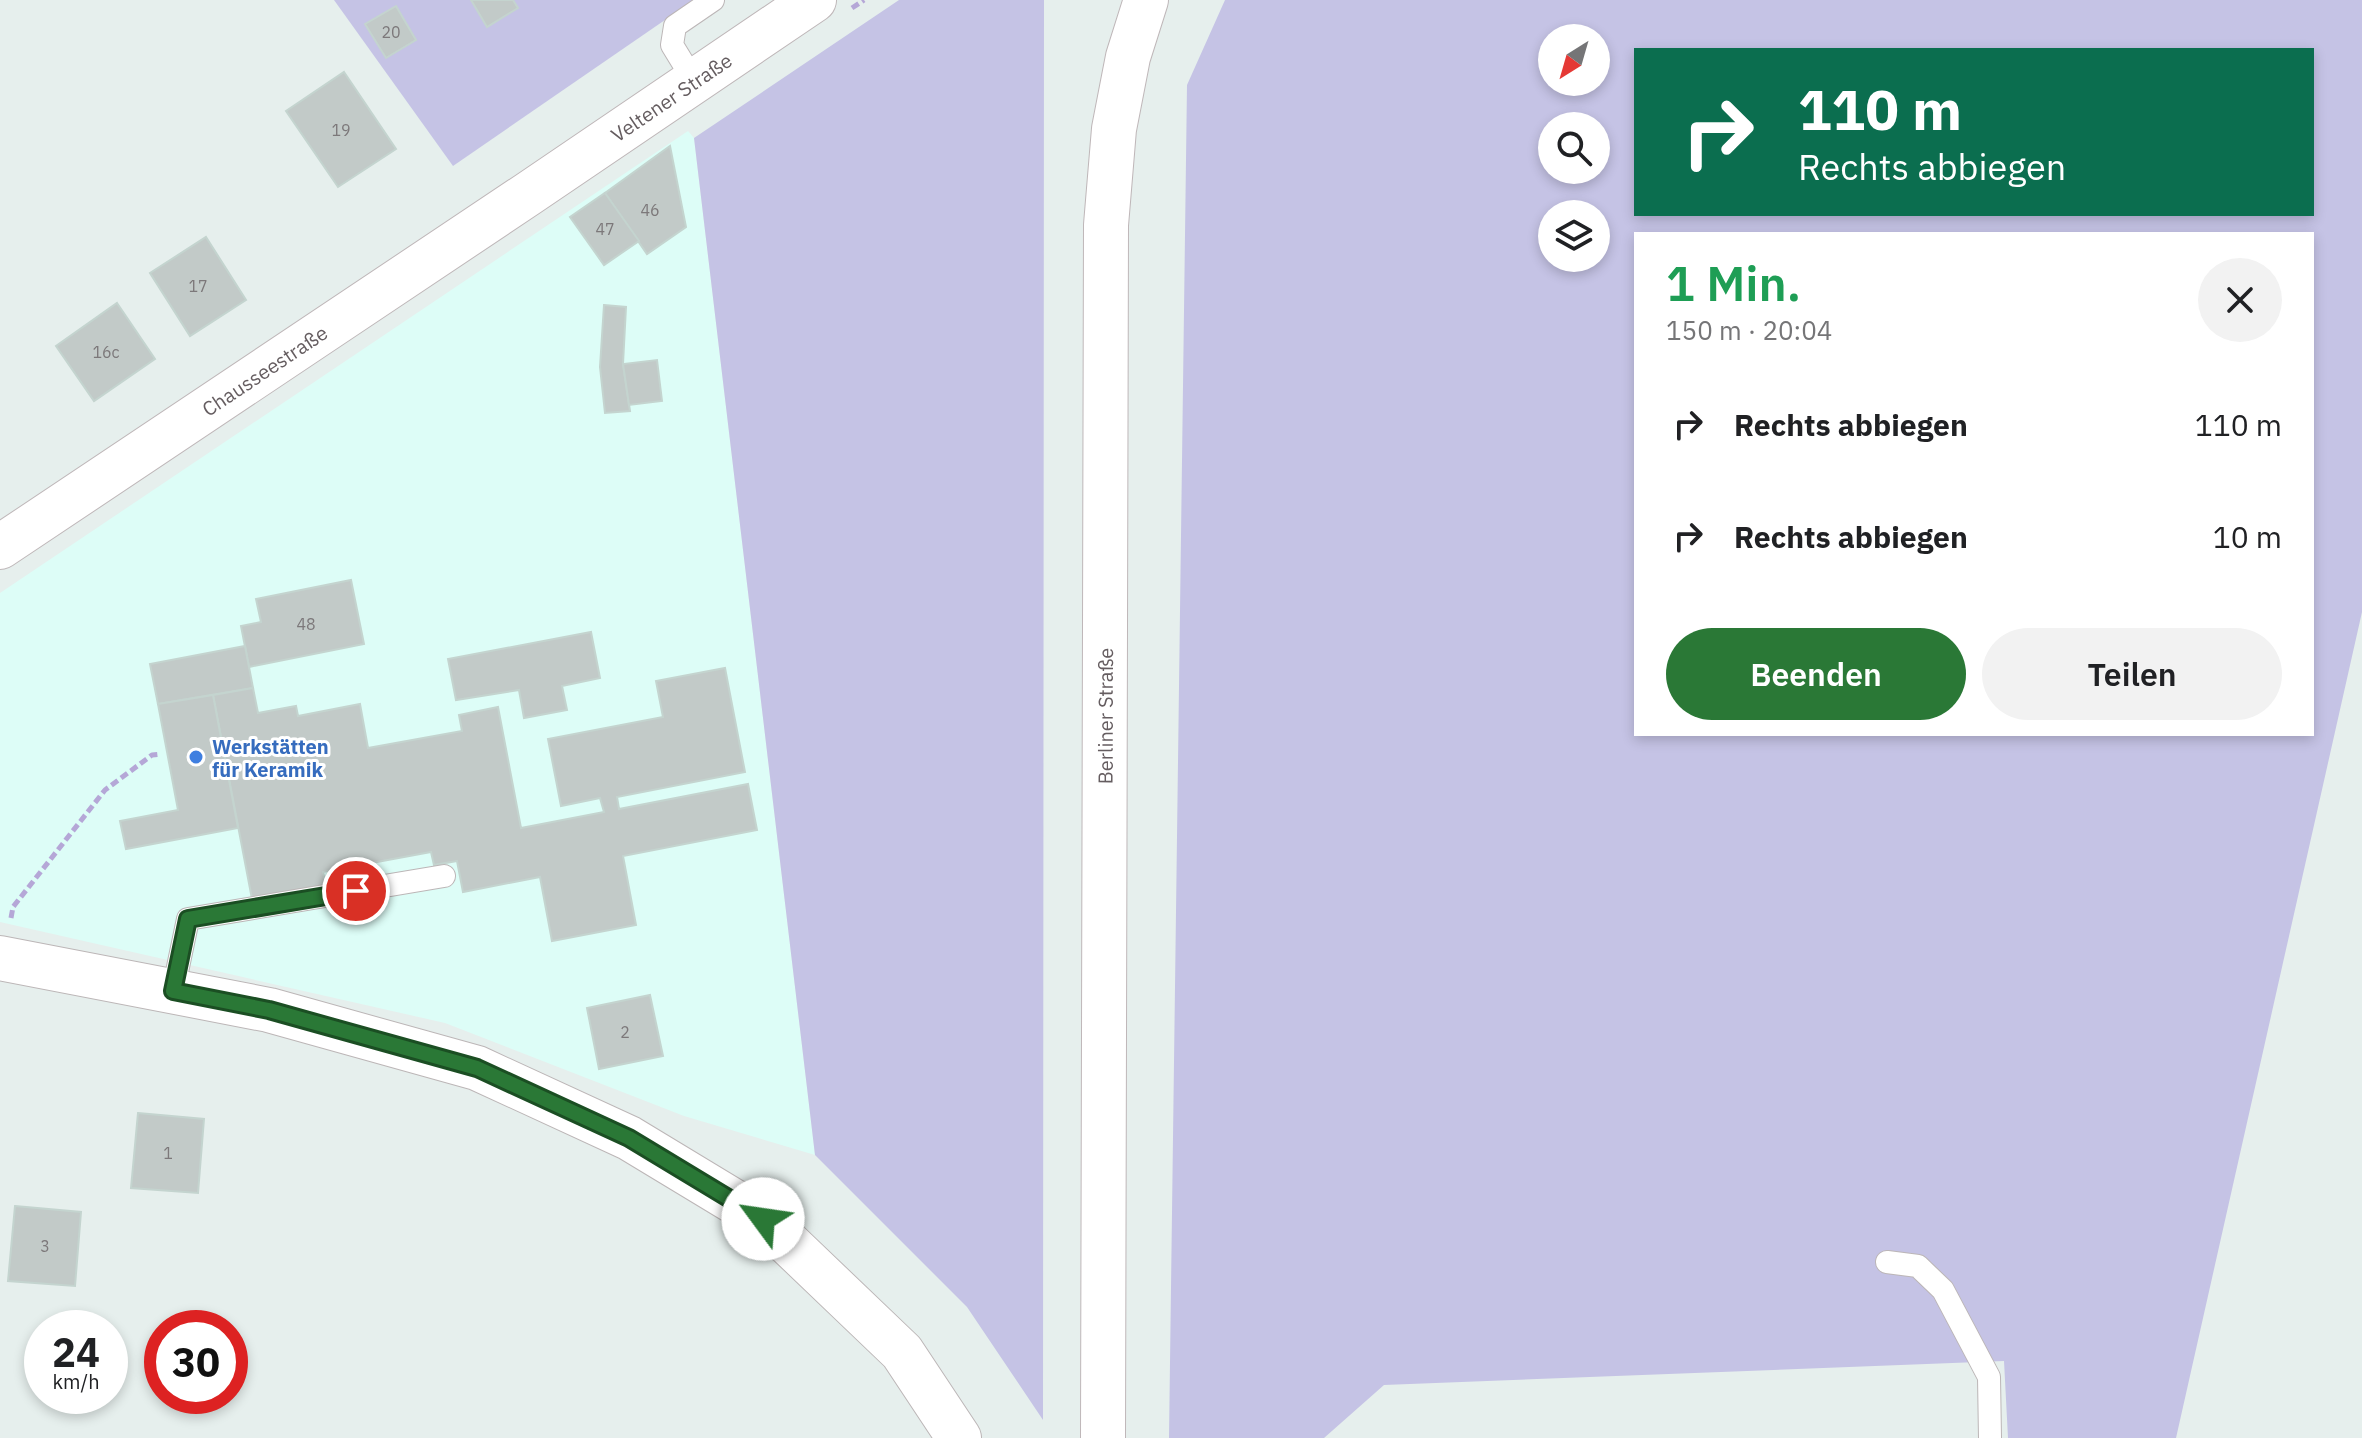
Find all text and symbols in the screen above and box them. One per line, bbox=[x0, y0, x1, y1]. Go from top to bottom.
house number: 20 bbox=[381, 22, 401, 42]
north arrow bbox=[1538, 24, 1610, 96]
map controls bbox=[1538, 24, 1610, 272]
street label: Veltener Straße bbox=[605, 46, 737, 148]
text: 110 m bbox=[1798, 73, 1962, 145]
icon: right bbox=[1666, 80, 1770, 184]
button: search bbox=[1538, 112, 1610, 184]
house number: 19 bbox=[331, 120, 351, 140]
text: Rechts abbiegen bbox=[1798, 143, 2066, 190]
house number: 46 bbox=[640, 200, 660, 220]
button: layers bbox=[1538, 200, 1610, 272]
house number: 47 bbox=[595, 219, 615, 239]
text: 1 Min. bbox=[1666, 252, 1801, 314]
button: close bbox=[2198, 258, 2282, 342]
house number: 17 bbox=[188, 276, 208, 296]
text: 150 m · 20:04 bbox=[1666, 313, 1832, 347]
street label: Chausseestraße bbox=[196, 319, 332, 422]
house number: 16c bbox=[92, 342, 120, 362]
icon: right bbox=[1666, 402, 1710, 446]
text: Rechts abbiegen bbox=[1734, 405, 1968, 444]
text: 110 m bbox=[2195, 405, 2282, 444]
icon: right bbox=[1666, 514, 1710, 558]
text: Rechts abbiegen bbox=[1734, 517, 1968, 556]
text: 10 m bbox=[2213, 517, 2282, 556]
house number: 48 bbox=[296, 614, 316, 634]
button: Beenden bbox=[1666, 628, 1966, 720]
button: Teilen bbox=[1982, 628, 2282, 720]
street label: Berliner Straße bbox=[1091, 648, 1118, 784]
place label: Werkstätten für Keramik bbox=[212, 733, 329, 783]
marker: Werkstätten für Keramik bbox=[187, 748, 205, 766]
pin bbox=[322, 857, 390, 925]
icon: arrive bbox=[334, 869, 378, 913]
house number: 2 bbox=[620, 1022, 630, 1042]
house number: 1 bbox=[163, 1143, 173, 1163]
position arrow bbox=[721, 1177, 805, 1261]
house number: 3 bbox=[40, 1236, 50, 1256]
speed limit sign: 30 bbox=[144, 1310, 248, 1414]
text: 24 bbox=[52, 1326, 100, 1378]
text: km/h bbox=[52, 1368, 100, 1395]

